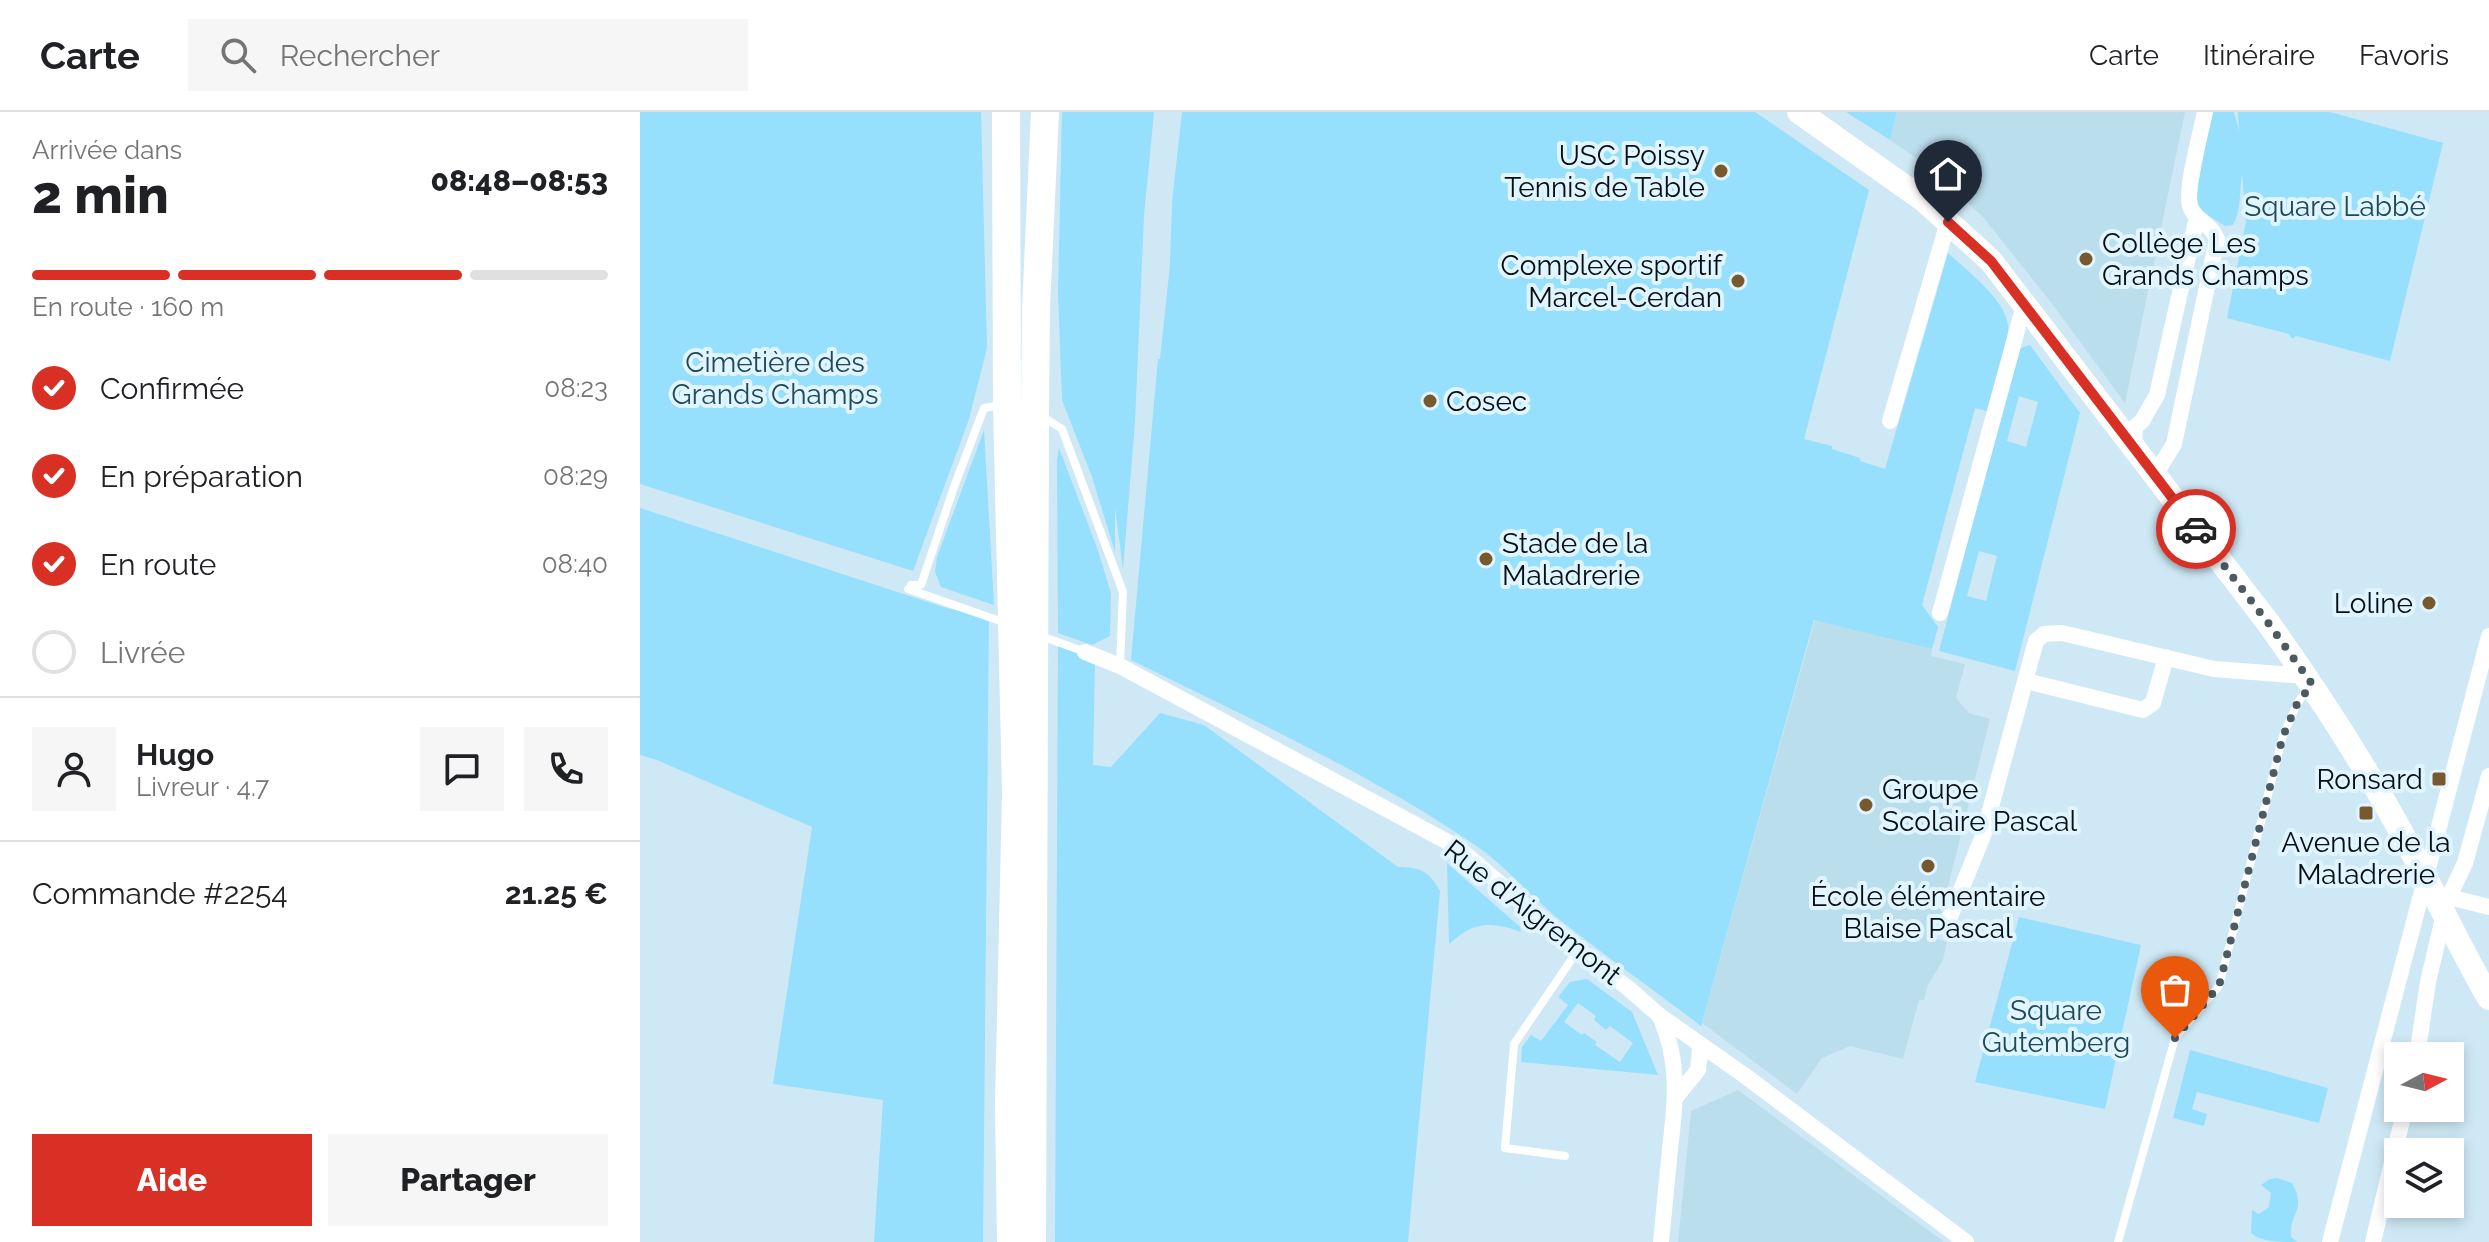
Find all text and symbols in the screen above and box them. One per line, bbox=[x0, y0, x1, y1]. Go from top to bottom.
search box bbox=[188, 19, 748, 91]
text: Carte bbox=[40, 33, 140, 78]
icon: search bbox=[216, 33, 260, 77]
text: Rechercher bbox=[280, 38, 440, 73]
text: Carte bbox=[2089, 39, 2159, 72]
text: Itinéraire bbox=[2203, 39, 2315, 72]
text: Favoris bbox=[2359, 39, 2449, 72]
text: Arrivée dans bbox=[32, 135, 182, 165]
place label: USC Poissy Tennis de Table bbox=[1504, 139, 1705, 204]
pin bbox=[1914, 140, 1982, 222]
icon: home bbox=[1926, 152, 1970, 196]
marker: USC Poissy Tennis de Table bbox=[1712, 162, 1730, 180]
text: 08:48–08:53 bbox=[430, 163, 608, 198]
text: 2 min bbox=[32, 164, 169, 225]
park label: Square Labbé bbox=[2244, 190, 2426, 223]
place label: Collège Les Grands Champs bbox=[2102, 227, 2309, 292]
place label: Complexe sportif Marcel-Cerdan bbox=[1501, 249, 1724, 314]
marker: Collège Les Grands Champs bbox=[2077, 250, 2095, 268]
marker: Complexe sportif Marcel-Cerdan bbox=[1729, 272, 1747, 290]
text: En route · 160 m bbox=[32, 292, 224, 322]
park label: Cimetière des Grands Champs bbox=[672, 346, 878, 411]
icon: check bbox=[32, 366, 76, 410]
text: Confirmée bbox=[100, 371, 244, 406]
text: 08:23 bbox=[544, 373, 608, 403]
place label: Cosec bbox=[1446, 385, 1527, 418]
marker: Cosec bbox=[1421, 392, 1439, 410]
icon: check bbox=[32, 454, 76, 498]
text: En préparation bbox=[100, 459, 303, 494]
text: 08:29 bbox=[543, 461, 608, 491]
courier bbox=[2156, 489, 2236, 569]
icon: car bbox=[2174, 507, 2218, 551]
place label: Stade de la Maladrerie bbox=[1502, 527, 1648, 592]
icon: check bbox=[32, 542, 76, 586]
text: En route bbox=[100, 547, 216, 582]
text: 08:40 bbox=[542, 549, 608, 579]
marker: Stade de la Maladrerie bbox=[1477, 550, 1495, 568]
place label: Loline bbox=[2334, 587, 2413, 620]
marker: Loline bbox=[2420, 594, 2438, 612]
text: Livrée bbox=[100, 635, 185, 670]
button: person bbox=[32, 727, 116, 811]
button: chat bbox=[420, 727, 504, 811]
button: phone bbox=[524, 727, 608, 811]
text: Hugo bbox=[136, 737, 214, 772]
place label: Ronsard bbox=[2317, 763, 2423, 796]
marker: Ronsard bbox=[2430, 770, 2448, 788]
text: Livreur · 4.7 bbox=[136, 772, 269, 802]
place label: Groupe Scolaire Pascal bbox=[1882, 773, 2077, 838]
marker: Groupe Scolaire Pascal bbox=[1857, 796, 1875, 814]
marker: Avenue de la Maladrerie bbox=[2357, 804, 2375, 822]
place label: Avenue de la Maladrerie bbox=[2281, 826, 2451, 891]
street label: Rue d'Aigremont bbox=[1438, 833, 1628, 992]
marker: École élémentaire Blaise Pascal bbox=[1919, 857, 1937, 875]
text: Commande #2254 bbox=[32, 876, 288, 911]
text: 21.25 € bbox=[505, 876, 608, 911]
place label: École élémentaire Blaise Pascal bbox=[1810, 880, 2046, 945]
pin bbox=[2141, 956, 2209, 1038]
icon: bag bbox=[2153, 968, 2197, 1012]
park label: Square Gutemberg bbox=[1982, 994, 2130, 1059]
north arrow bbox=[2384, 1042, 2464, 1122]
map controls bbox=[2384, 1042, 2464, 1218]
button: Aide bbox=[32, 1134, 312, 1226]
button: Partager bbox=[328, 1134, 608, 1226]
button: layers bbox=[2384, 1138, 2464, 1218]

